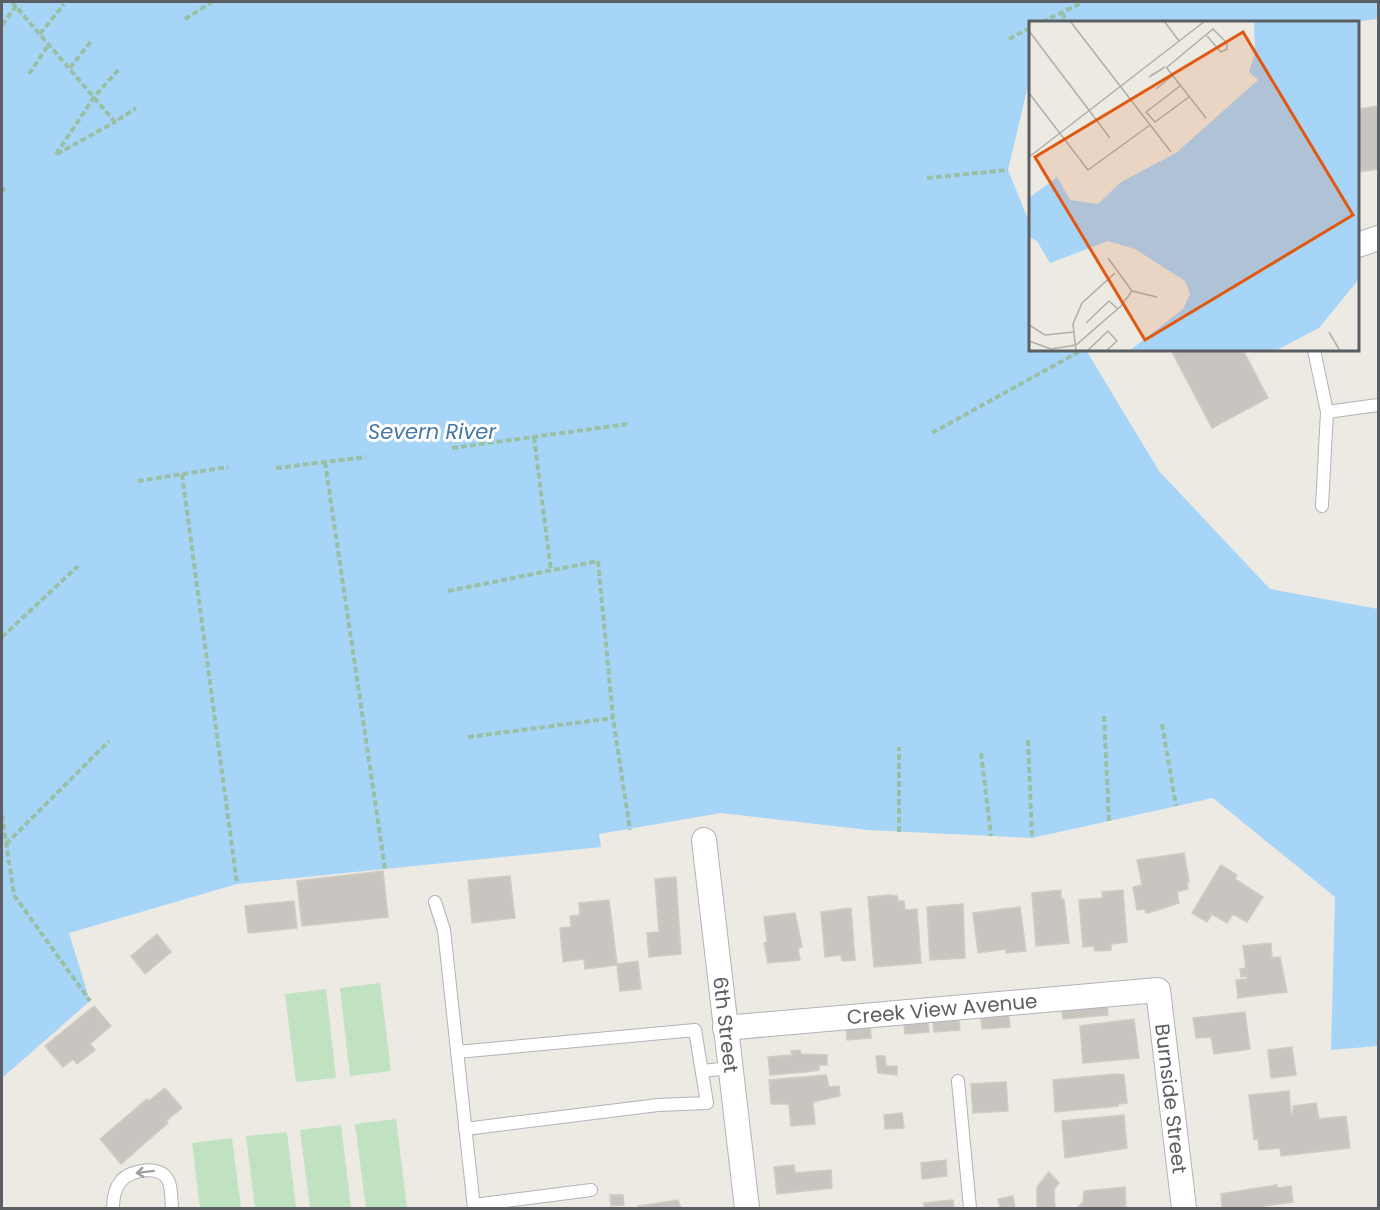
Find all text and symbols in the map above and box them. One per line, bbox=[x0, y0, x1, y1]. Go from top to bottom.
inset map bbox=[1029, 21, 1359, 351]
water label: Severn River bbox=[368, 417, 497, 446]
street label: 6th Street bbox=[706, 975, 745, 1074]
street label: Creek View Avenue bbox=[846, 987, 1039, 1031]
street label: Burnside Street bbox=[1148, 1022, 1194, 1175]
one-way arrow bbox=[136, 1167, 155, 1178]

